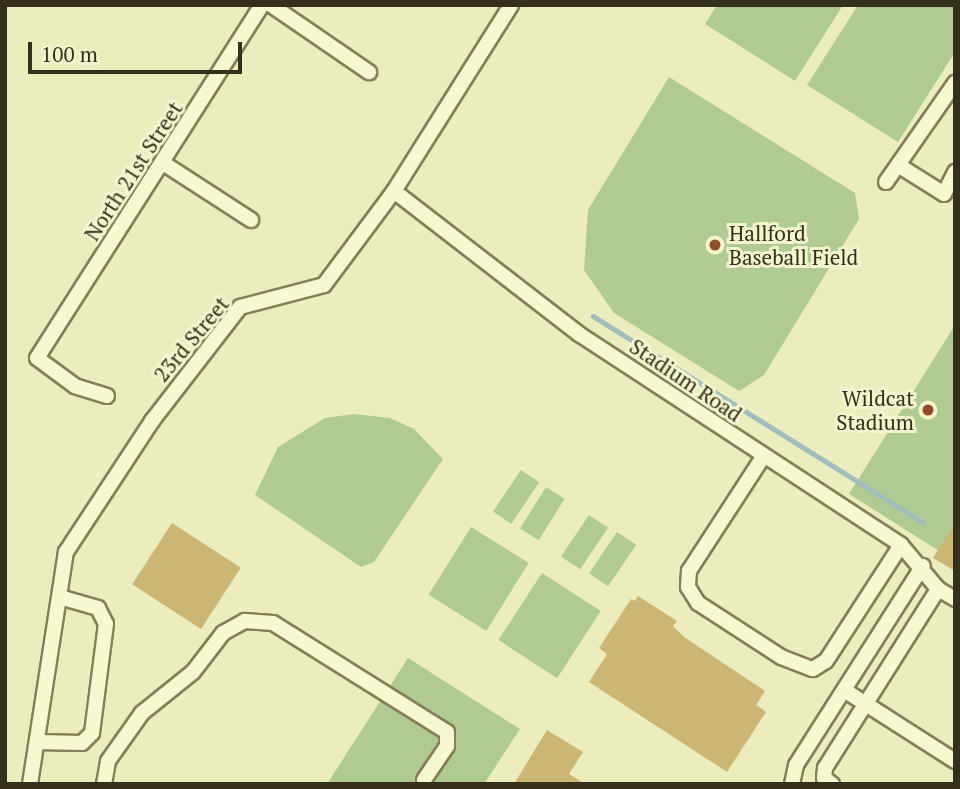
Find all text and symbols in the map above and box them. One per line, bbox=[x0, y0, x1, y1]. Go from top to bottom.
scale bar bbox=[32, 28, 245, 72]
text: 100 m bbox=[41, 40, 98, 68]
street label: North 21st Street bbox=[79, 97, 187, 245]
place label: Hallford Baseball Field bbox=[729, 220, 858, 270]
marker: Hallford Baseball Field bbox=[707, 237, 723, 253]
street label: 23rd Street bbox=[148, 291, 234, 387]
street label: Stadium Road bbox=[625, 333, 747, 427]
place label: Wildcat Stadium bbox=[836, 385, 914, 435]
marker: Wildcat Stadium bbox=[920, 402, 936, 418]

